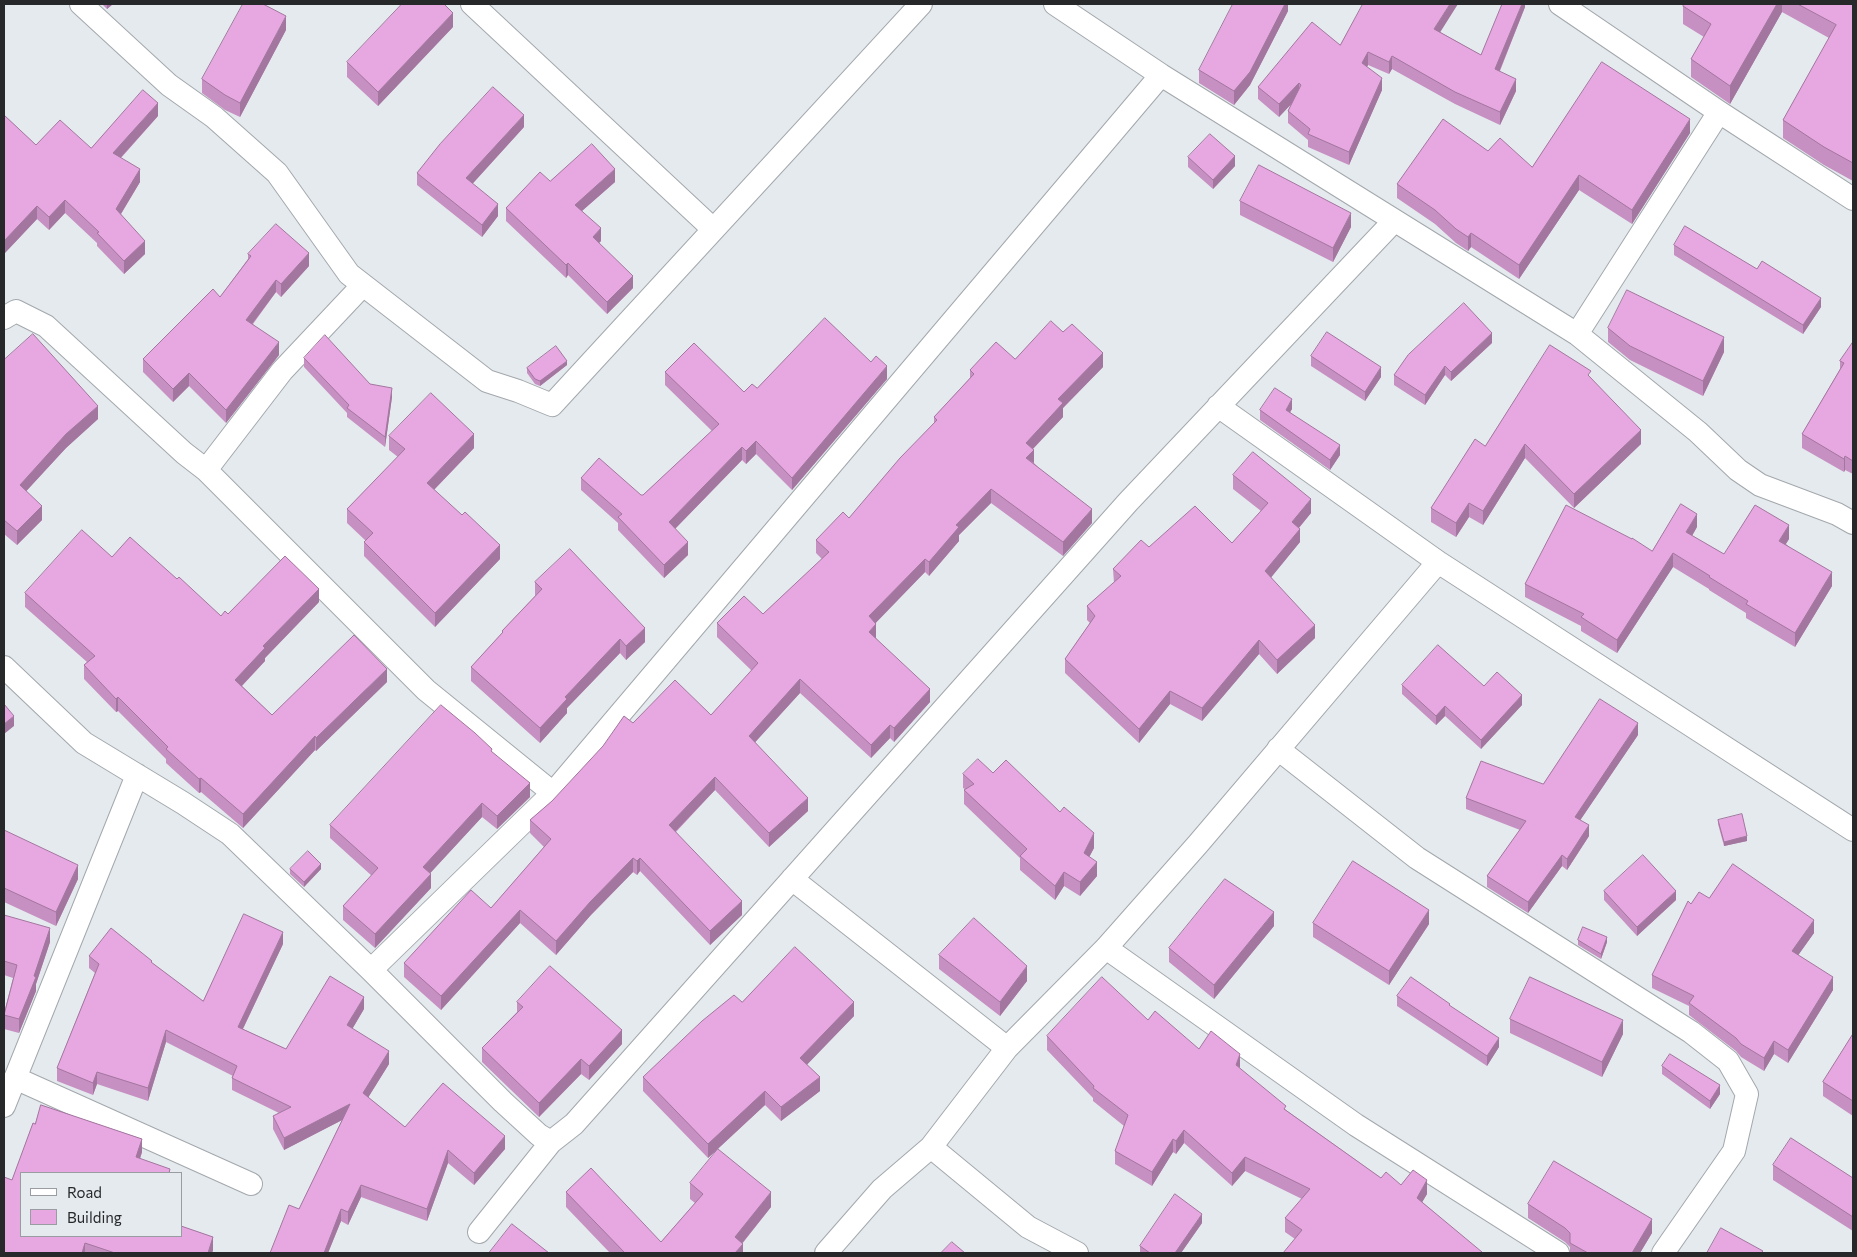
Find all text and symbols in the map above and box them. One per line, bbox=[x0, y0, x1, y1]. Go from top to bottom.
legend bbox=[20, 1172, 182, 1237]
text: Road bbox=[67, 1183, 102, 1201]
text: Building bbox=[67, 1208, 122, 1226]

